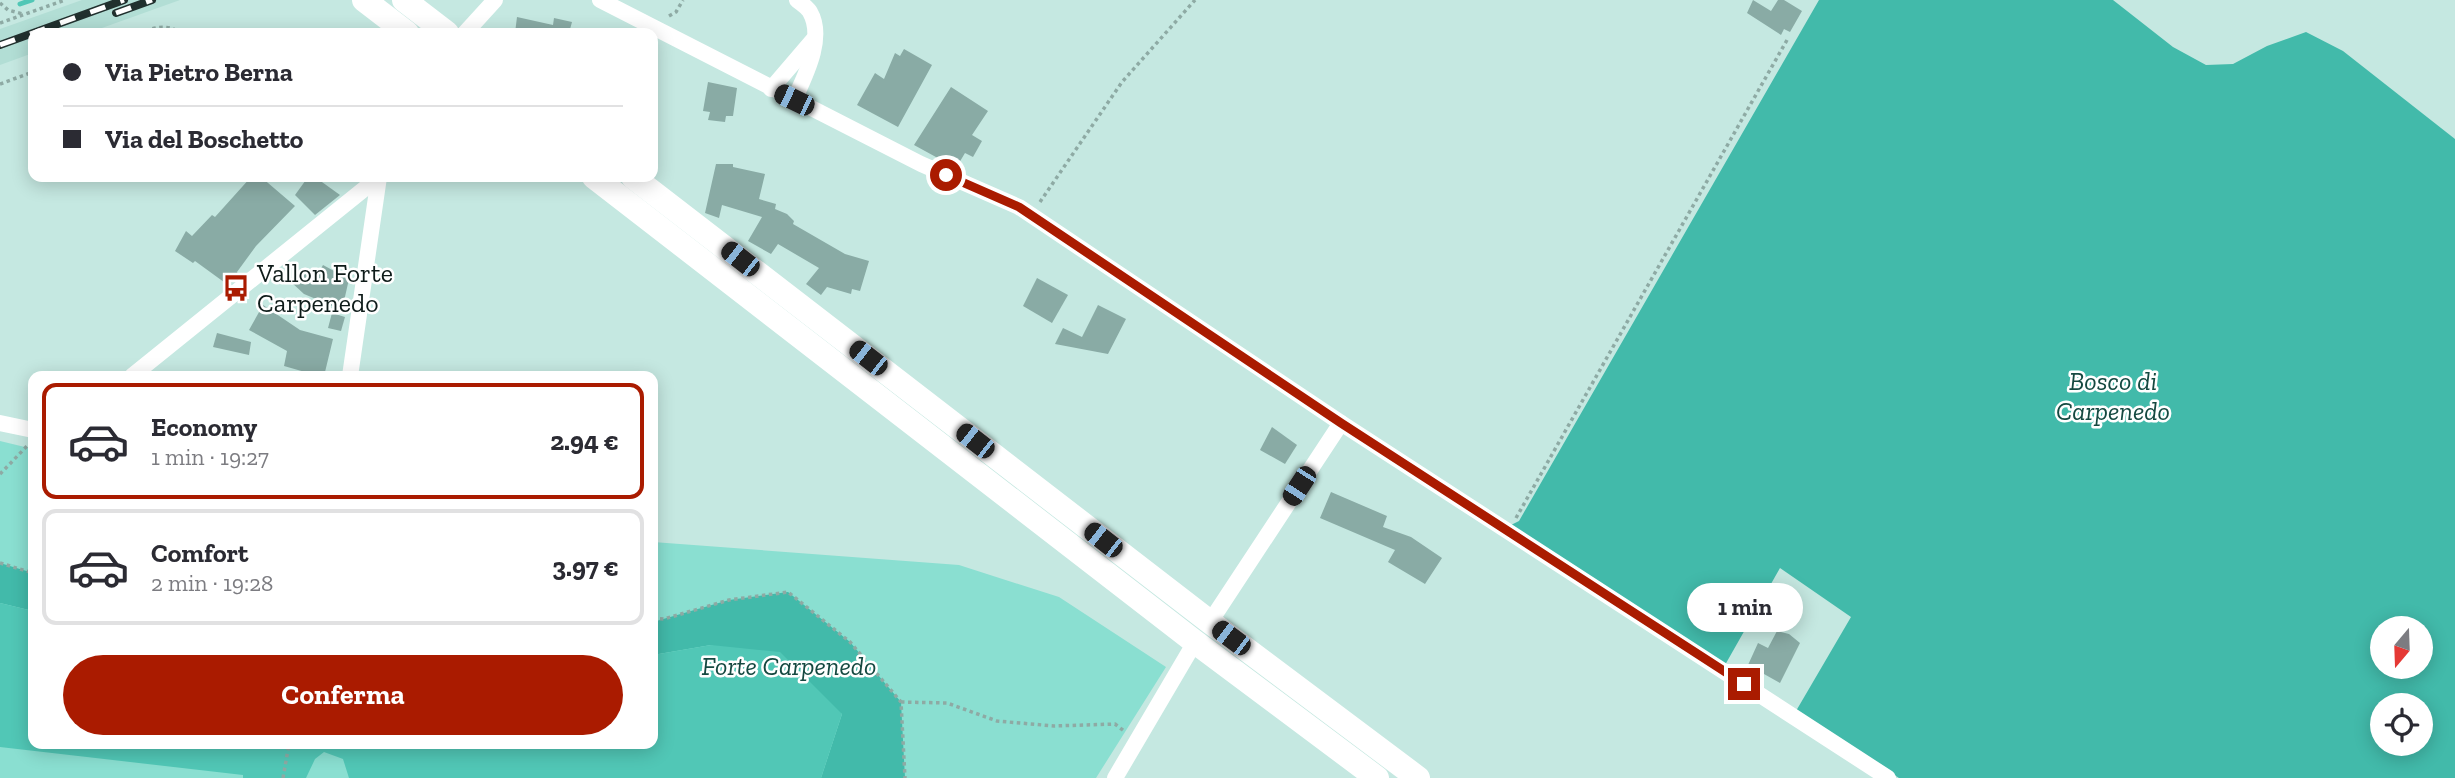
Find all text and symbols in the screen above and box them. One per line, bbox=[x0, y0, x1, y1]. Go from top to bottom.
text: Via Pietro Berna bbox=[105, 56, 293, 88]
car bbox=[771, 81, 818, 119]
text: Via del Boschetto bbox=[105, 123, 303, 155]
route start bbox=[930, 159, 962, 191]
car bbox=[717, 238, 764, 280]
place label: Vallon Forte Carpenedo bbox=[256, 257, 393, 319]
bus stop icon: Vallon Forte Carpenedo bbox=[221, 273, 251, 303]
car bbox=[845, 337, 892, 379]
park label: Bosco di Carpenedo bbox=[2056, 365, 2170, 427]
icon: car bbox=[67, 410, 130, 473]
text: Economy bbox=[151, 411, 257, 443]
car bbox=[952, 420, 999, 462]
text: 2.94 € bbox=[550, 425, 619, 457]
text: 1 min · 19:27 bbox=[151, 443, 269, 471]
car bbox=[1279, 463, 1320, 509]
car bbox=[1080, 519, 1127, 561]
icon: car bbox=[67, 536, 130, 599]
text: Comfort bbox=[151, 537, 248, 569]
text: 3.97 € bbox=[552, 551, 619, 583]
text: 2 min · 19:28 bbox=[151, 569, 273, 597]
callout: 1 min bbox=[1686, 582, 1802, 632]
text: 1 min bbox=[1718, 593, 1772, 621]
north arrow bbox=[2370, 616, 2432, 679]
map controls bbox=[2370, 616, 2433, 756]
car bbox=[1208, 617, 1255, 659]
park label: Forte Carpenedo bbox=[701, 650, 877, 682]
button: Conferma bbox=[63, 655, 623, 735]
route end bbox=[1728, 668, 1760, 700]
button: locate bbox=[2370, 693, 2433, 756]

